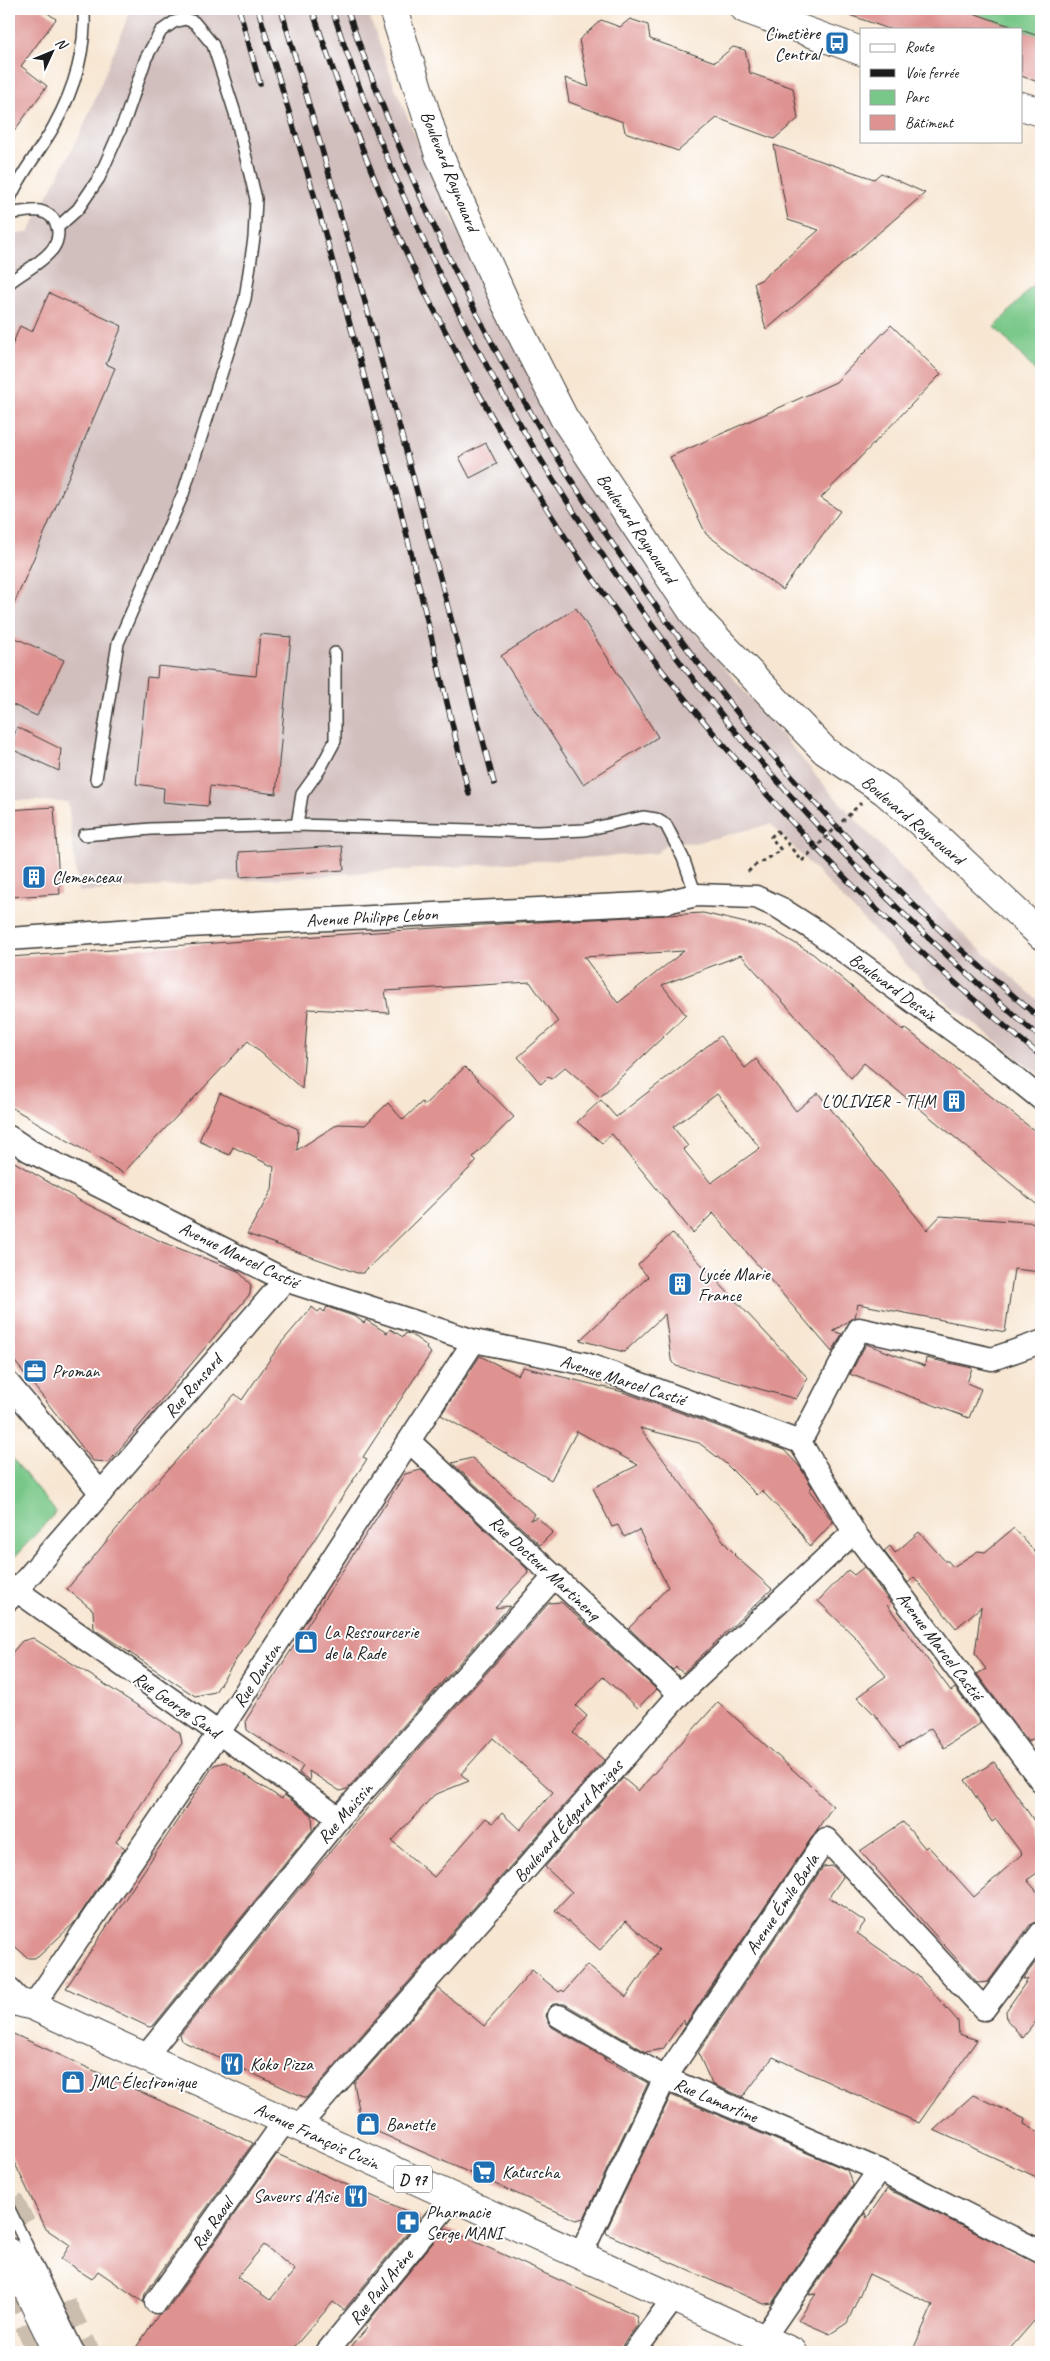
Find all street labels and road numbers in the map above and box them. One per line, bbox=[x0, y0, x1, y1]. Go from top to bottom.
street label: Boulevard Raynouard bbox=[416, 108, 485, 237]
street label: Boulevard Raynouard bbox=[592, 469, 683, 590]
street label: Boulevard Raynouard bbox=[857, 771, 971, 871]
street label: Avenue Philippe Lebon bbox=[306, 903, 439, 931]
street label: Boulevard Desaix bbox=[845, 948, 942, 1027]
street label: Avenue Marcel Castié bbox=[176, 1217, 305, 1295]
street label: Rue Ronsard bbox=[159, 1348, 228, 1422]
street label: Avenue Marcel Castié bbox=[558, 1349, 691, 1412]
street label: Rue Docteur Martinenq bbox=[485, 1511, 607, 1626]
street label: Avenue Marcel Castié bbox=[892, 1587, 990, 1707]
street label: Rue Danton bbox=[228, 1638, 286, 1711]
street label: Rue George Sand bbox=[129, 1667, 227, 1745]
street label: Boulevard Édgard Amigas bbox=[509, 1754, 629, 1887]
street label: Rue Maissin bbox=[313, 1777, 378, 1848]
street label: Avenue Émile Barla bbox=[740, 1849, 824, 1958]
street label: Rue Lamartine bbox=[671, 2073, 762, 2128]
street label: Avenue François Cuzin bbox=[251, 2097, 384, 2175]
road number: D 97 bbox=[394, 2166, 432, 2192]
street label: Rue Raoul bbox=[186, 2191, 239, 2254]
street label: Rue Paul Arène bbox=[344, 2244, 419, 2329]

